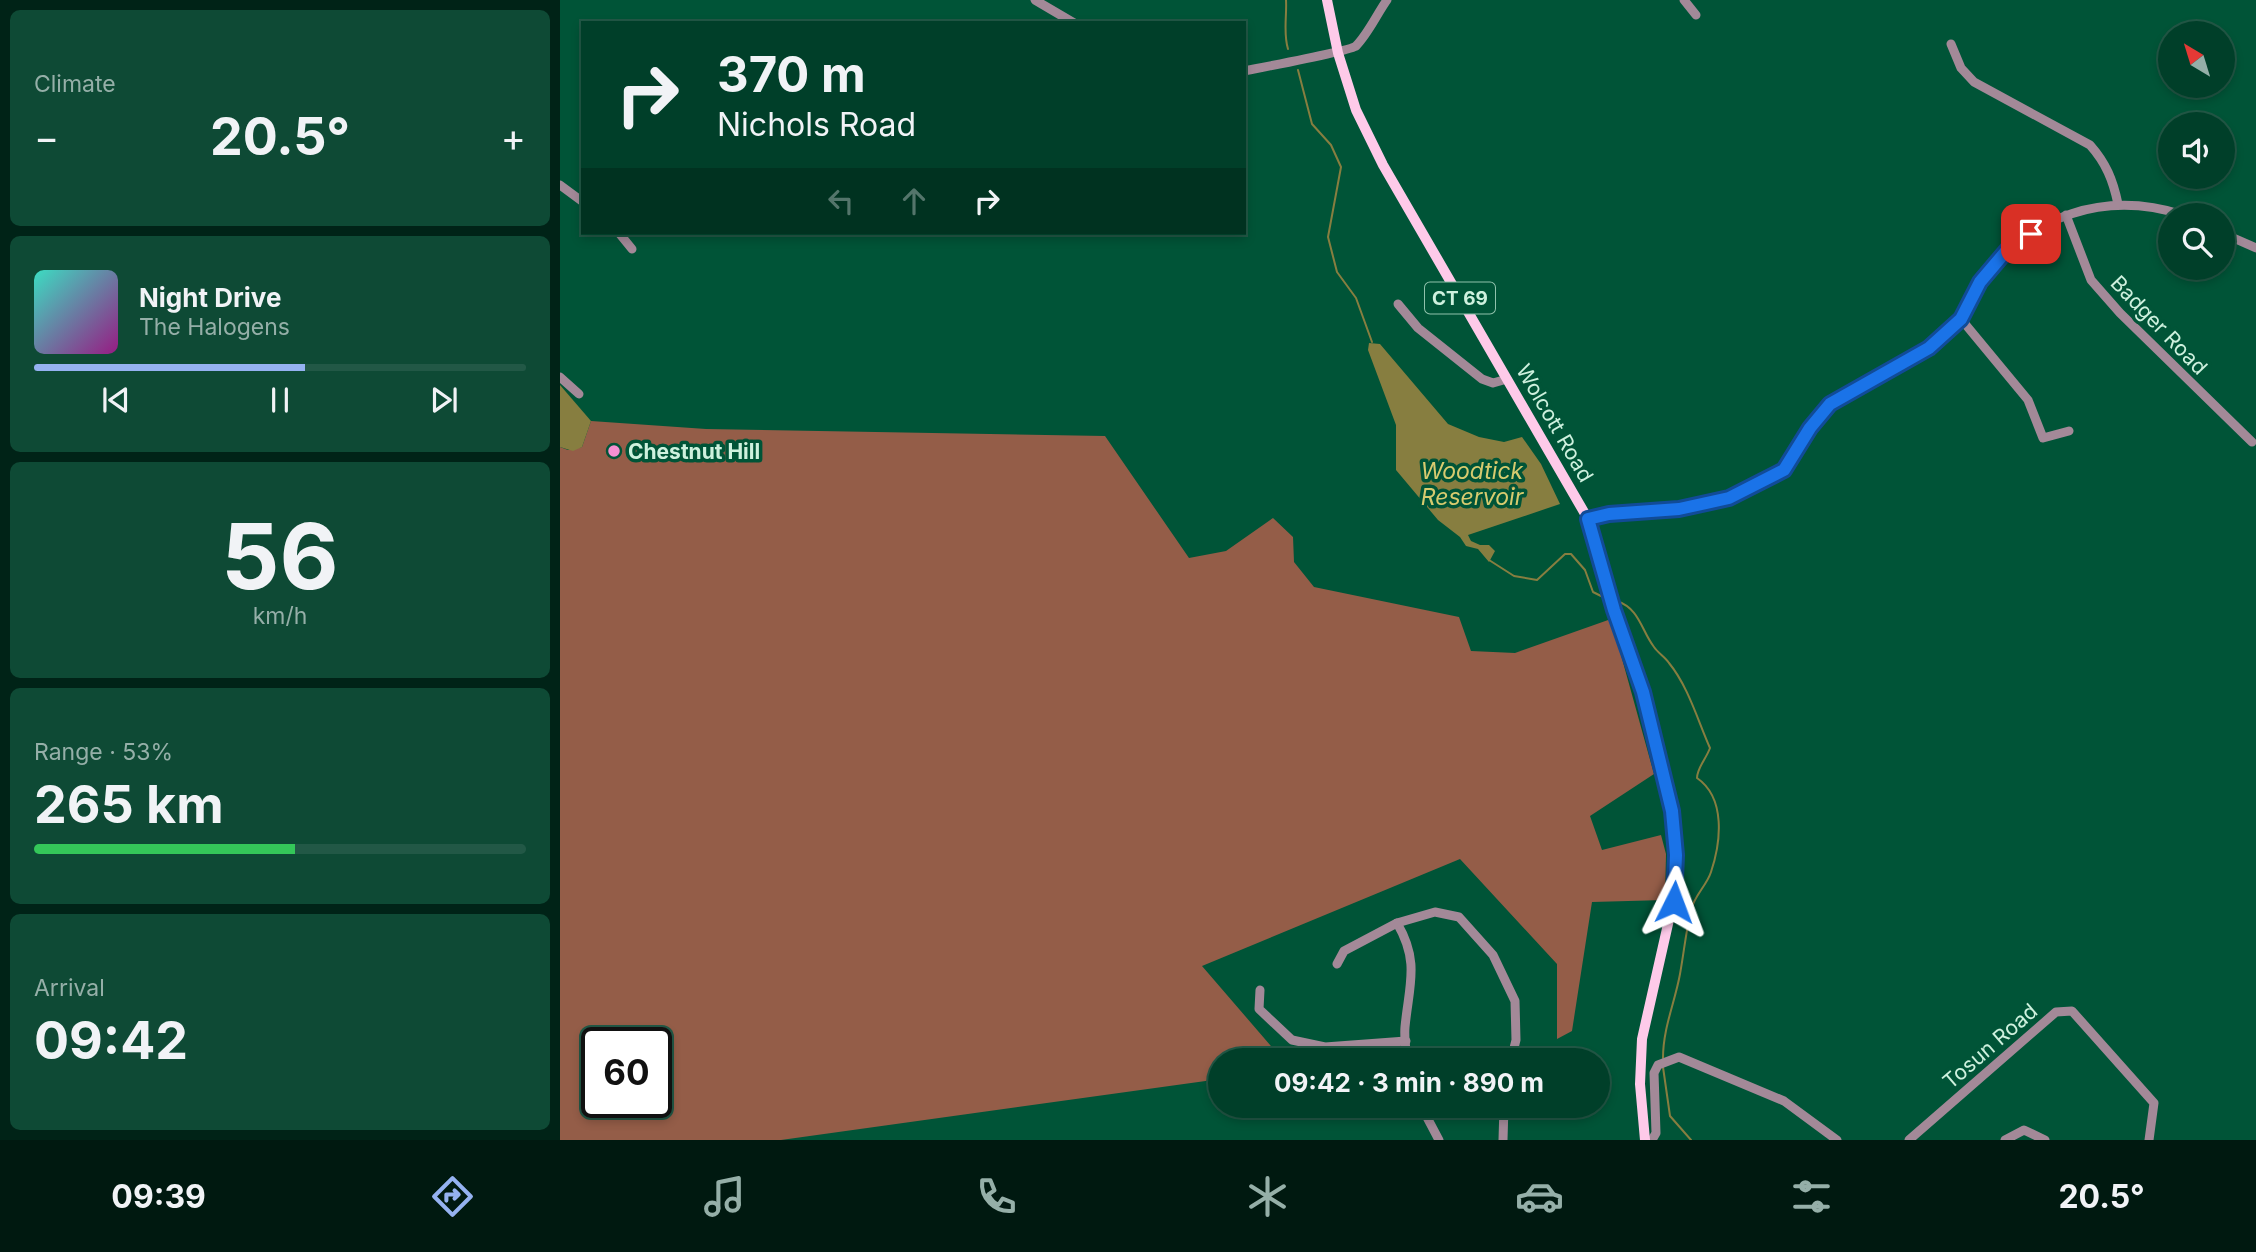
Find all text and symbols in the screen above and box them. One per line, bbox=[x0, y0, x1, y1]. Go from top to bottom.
north arrow bbox=[2158, 21, 2235, 98]
map controls bbox=[2158, 21, 2235, 280]
text: 370 m bbox=[717, 45, 866, 104]
icon: right bbox=[602, 49, 693, 140]
text: Climate bbox=[34, 70, 116, 98]
text: 20.5° bbox=[210, 105, 350, 168]
text: Nichols Road bbox=[717, 105, 916, 144]
button: sound bbox=[2158, 112, 2235, 189]
text: − bbox=[34, 114, 59, 160]
text: + bbox=[501, 114, 526, 160]
icon: left bbox=[822, 182, 860, 220]
icon: ahead bbox=[895, 182, 933, 220]
icon: right bbox=[968, 182, 1006, 220]
button: search bbox=[2158, 203, 2235, 280]
pin bbox=[2001, 204, 2061, 264]
icon: arrive bbox=[2012, 215, 2050, 253]
street label: Badger Road bbox=[2106, 270, 2212, 380]
text: Night Drive bbox=[139, 282, 281, 313]
road number: CT 69 bbox=[1425, 282, 1495, 314]
text: The Halogens bbox=[139, 313, 290, 341]
street label: Wolcott Road bbox=[1511, 360, 1599, 486]
icon: previous bbox=[97, 381, 135, 419]
icon: pause bbox=[261, 381, 299, 419]
icon: next bbox=[425, 381, 463, 419]
place label: Chestnut Hill bbox=[628, 439, 760, 464]
marker: Chestnut Hill bbox=[606, 443, 622, 459]
water label: Woodtick Reservoir bbox=[1421, 457, 1525, 511]
text: 56 bbox=[221, 501, 339, 611]
text: km/h bbox=[253, 602, 307, 630]
text: Range · 53% bbox=[34, 738, 173, 766]
text: 265 km bbox=[34, 773, 224, 836]
position arrow bbox=[1637, 865, 1711, 939]
text: Arrival bbox=[34, 974, 105, 1002]
street label: Tosun Road bbox=[1938, 998, 2042, 1094]
text: 09:42 bbox=[34, 1009, 188, 1072]
speed limit sign: 60 bbox=[581, 1027, 672, 1118]
text: 09:42 · 3 min · 890 m bbox=[1274, 1067, 1544, 1098]
icon: directions bbox=[428, 1172, 477, 1221]
icon: music bbox=[700, 1172, 749, 1221]
icon: phone bbox=[972, 1172, 1021, 1221]
icon: climate bbox=[1243, 1172, 1292, 1221]
icon: car bbox=[1515, 1172, 1564, 1221]
icon: filters bbox=[1787, 1172, 1836, 1221]
text: 09:39 bbox=[111, 1177, 206, 1216]
text: 20.5° bbox=[2058, 1177, 2145, 1216]

